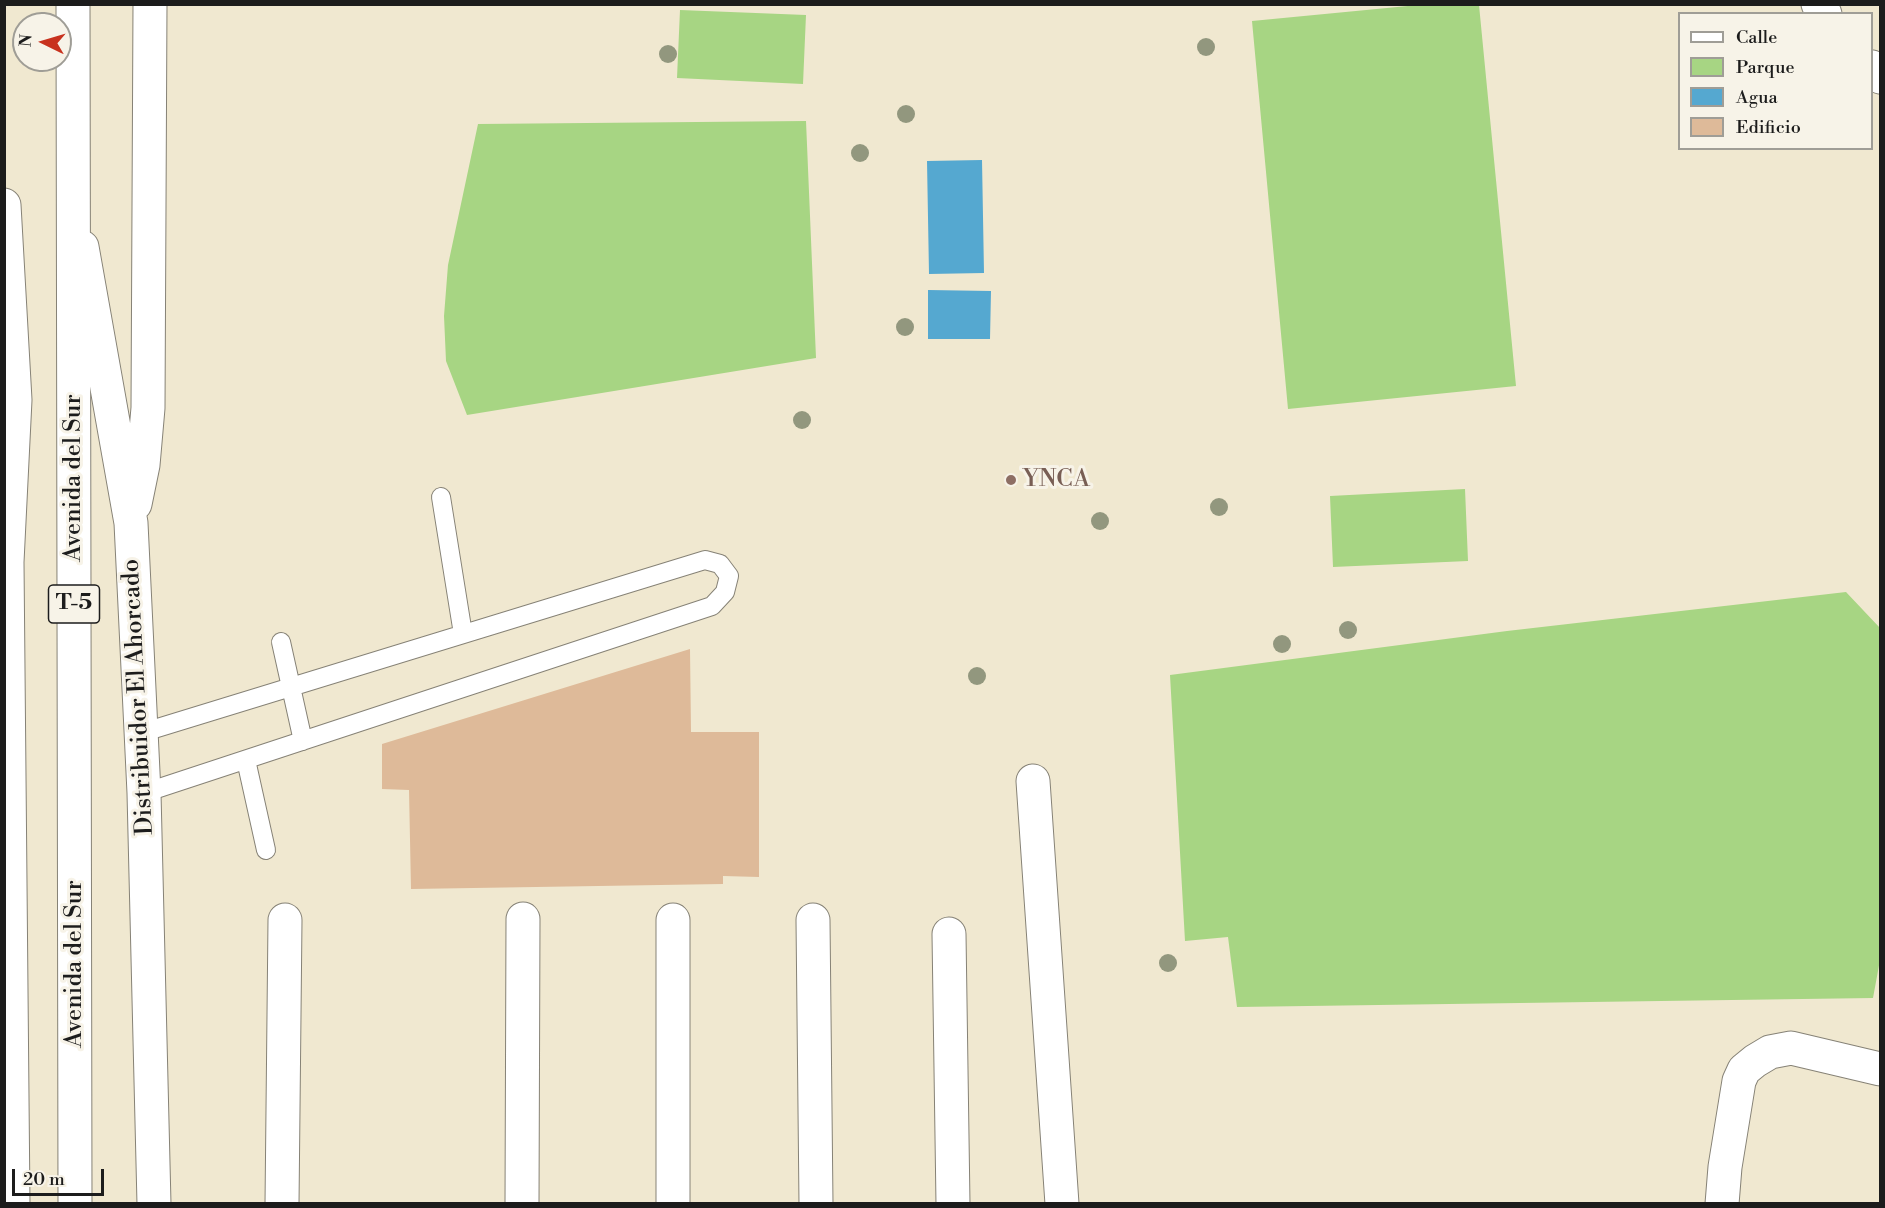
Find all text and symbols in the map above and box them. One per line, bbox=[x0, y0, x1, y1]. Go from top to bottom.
north arrow bbox=[12, 12, 72, 72]
legend bbox=[1678, 12, 1873, 150]
text: Calle bbox=[1736, 26, 1777, 49]
text: N bbox=[16, 33, 37, 48]
text: Parque bbox=[1736, 56, 1795, 79]
text: Agua bbox=[1736, 86, 1778, 109]
text: Edificio bbox=[1736, 116, 1801, 139]
street label: Avenida del Sur bbox=[60, 394, 88, 562]
place label: YNCA bbox=[1023, 466, 1090, 494]
marker: YNCA bbox=[1004, 473, 1018, 487]
street label: Distribuidor El Ahorcado bbox=[117, 558, 161, 836]
road number: T-5 bbox=[48, 585, 100, 623]
street label: Avenida del Sur bbox=[61, 880, 89, 1048]
scale bar bbox=[15, 1157, 106, 1195]
text: 20 m bbox=[23, 1168, 65, 1191]

